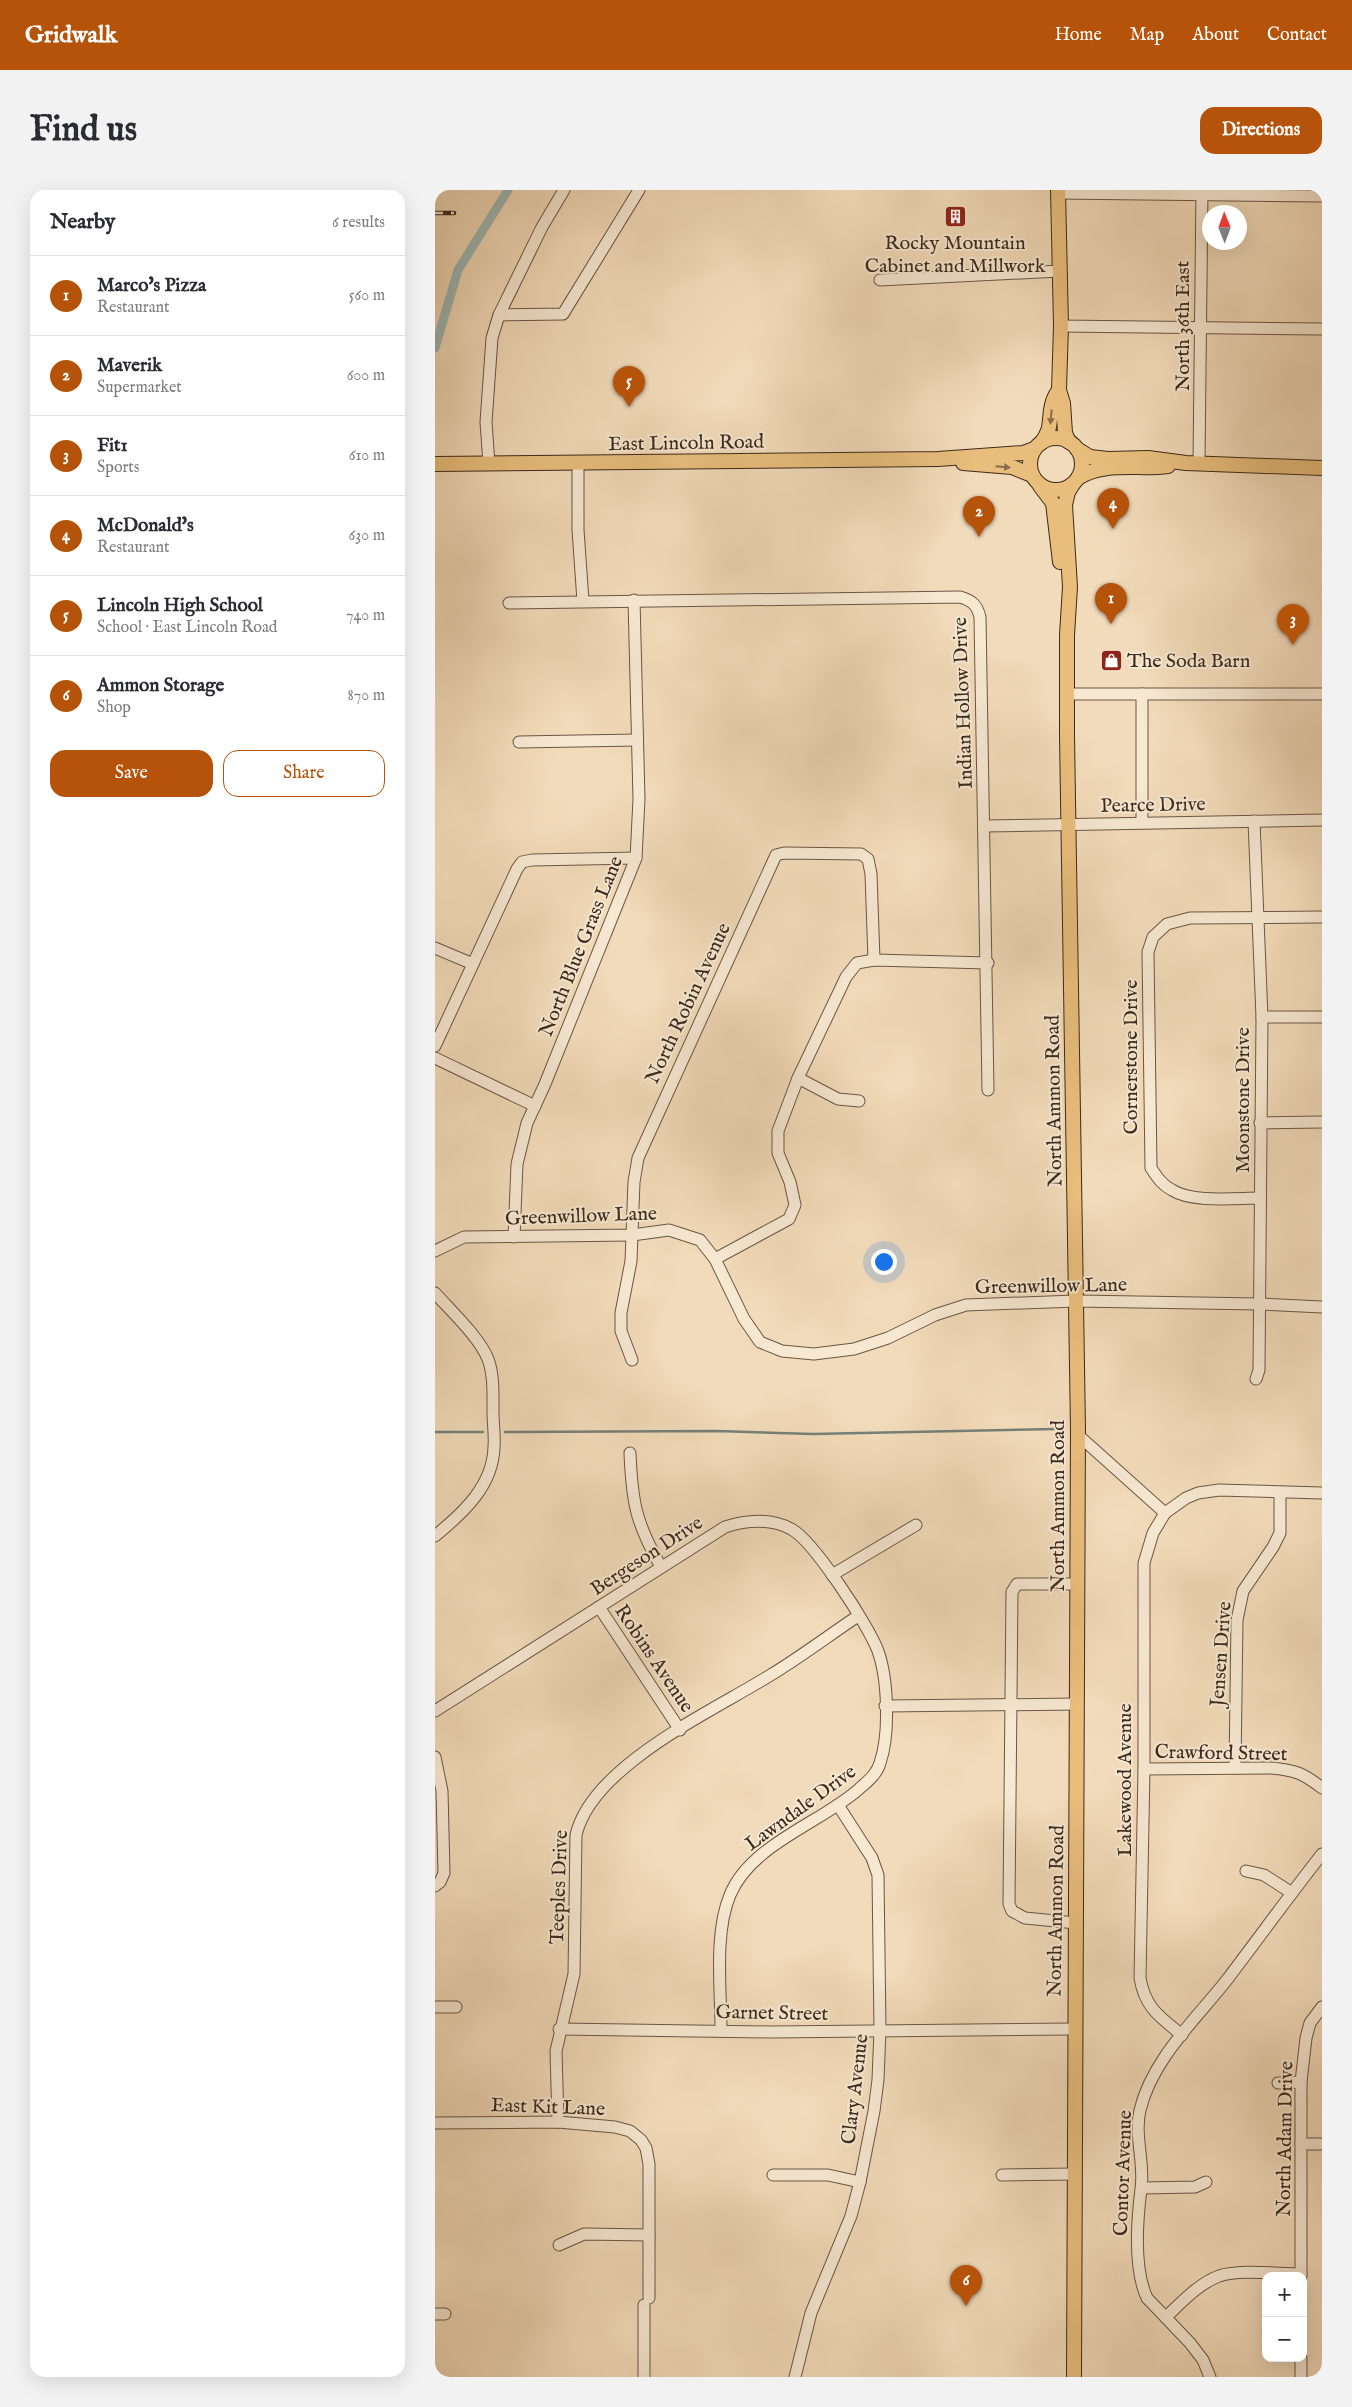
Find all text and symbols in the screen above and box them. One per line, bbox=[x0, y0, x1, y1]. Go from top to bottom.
text: Gridwalk bbox=[25, 20, 117, 51]
text: Home bbox=[1055, 24, 1102, 47]
text: Map bbox=[1130, 24, 1164, 47]
text: About bbox=[1192, 24, 1239, 47]
text: Contact bbox=[1267, 24, 1327, 47]
button: Directions bbox=[1200, 107, 1322, 154]
text: Find us bbox=[30, 108, 137, 153]
building icon: Rocky Mountain Cabinet and Millwork bbox=[943, 204, 967, 228]
north arrow bbox=[1202, 205, 1247, 250]
text: Nearby bbox=[50, 209, 115, 236]
text: 6 results bbox=[332, 213, 385, 233]
place label: Rocky Mountain Cabinet and Millwork bbox=[865, 231, 1046, 279]
street label: North 36th East bbox=[1171, 260, 1196, 391]
text: Marco's Pizza bbox=[97, 274, 206, 298]
text: 1 bbox=[63, 286, 69, 306]
text: 560 m bbox=[349, 286, 385, 306]
text: Restaurant bbox=[97, 298, 170, 318]
text: Maverik bbox=[97, 354, 162, 378]
text: 2 bbox=[62, 366, 70, 386]
text: 600 m bbox=[347, 366, 385, 386]
pin: 5 bbox=[613, 366, 645, 407]
text: Supermarket bbox=[97, 378, 182, 398]
one-way arrow bbox=[1047, 409, 1055, 425]
street label: East Lincoln Road bbox=[608, 430, 765, 457]
text: Fit1 bbox=[97, 434, 128, 458]
text: 3 bbox=[63, 446, 69, 466]
text: 610 m bbox=[349, 446, 385, 466]
text: Sports bbox=[97, 458, 139, 478]
one-way arrow bbox=[995, 463, 1011, 471]
pin: 4 bbox=[1097, 488, 1129, 529]
pin: 2 bbox=[963, 496, 995, 537]
text: McDonald's bbox=[97, 514, 194, 538]
text: 4 bbox=[62, 526, 70, 546]
text: 630 m bbox=[349, 526, 385, 546]
text: Restaurant bbox=[97, 538, 170, 558]
pin: 1 bbox=[1095, 583, 1127, 624]
text: Lincoln High School bbox=[97, 594, 263, 618]
pin: 3 bbox=[1277, 604, 1309, 645]
text: 5 bbox=[63, 606, 69, 626]
text: 740 m bbox=[346, 606, 385, 626]
street label: Indian Hollow Drive bbox=[948, 617, 979, 789]
text: School · East Lincoln Road bbox=[97, 618, 277, 638]
shop icon: The Soda Barn bbox=[1099, 648, 1123, 672]
place label: The Soda Barn bbox=[1127, 649, 1251, 674]
text: Ammon Storage bbox=[97, 674, 224, 698]
text: 6 bbox=[63, 686, 69, 706]
text: 870 m bbox=[348, 686, 385, 706]
text: Shop bbox=[97, 698, 131, 718]
button: Save bbox=[50, 750, 213, 797]
button: Share bbox=[223, 750, 385, 797]
street label: Pearce Drive bbox=[1100, 792, 1206, 819]
street label: North Blue Grass Lane bbox=[534, 853, 629, 1040]
street label: North Robin Avenue bbox=[640, 919, 737, 1088]
street label: Cornerstone Drive bbox=[1119, 980, 1144, 1134]
street label: North Ammon Road bbox=[1040, 1014, 1068, 1187]
street label: Moonstone Drive bbox=[1231, 1027, 1256, 1173]
street label: Greenwillow Lane bbox=[505, 1201, 657, 1232]
your location bbox=[871, 1249, 897, 1275]
street label: Greenwillow Lane bbox=[975, 1273, 1127, 1300]
street label: North Ammon Road bbox=[1046, 1420, 1071, 1592]
street label: Bergeson Drive bbox=[586, 1511, 708, 1602]
street label: Robins Avenue bbox=[608, 1600, 699, 1718]
street label: Jensen Drive bbox=[1205, 1601, 1238, 1710]
street label: Lakewood Avenue bbox=[1113, 1703, 1138, 1857]
street label: Crawford Street bbox=[1154, 1740, 1288, 1767]
street label: Lawndale Drive bbox=[740, 1760, 861, 1857]
street label: North Ammon Road bbox=[1043, 1825, 1071, 1997]
street label: Teeples Drive bbox=[545, 1829, 574, 1945]
street label: Garnet Street bbox=[715, 2000, 829, 2027]
street label: Clary Avenue bbox=[836, 2033, 875, 2146]
street label: North Adam Drive bbox=[1272, 2061, 1299, 2217]
street label: East Kit Lane bbox=[490, 2093, 606, 2122]
street label: Contor Avenue bbox=[1109, 2110, 1138, 2236]
pin: 6 bbox=[950, 2265, 982, 2306]
map controls bbox=[1262, 2272, 1307, 2362]
button: + bbox=[1262, 2272, 1307, 2317]
button: − bbox=[1262, 2317, 1307, 2362]

